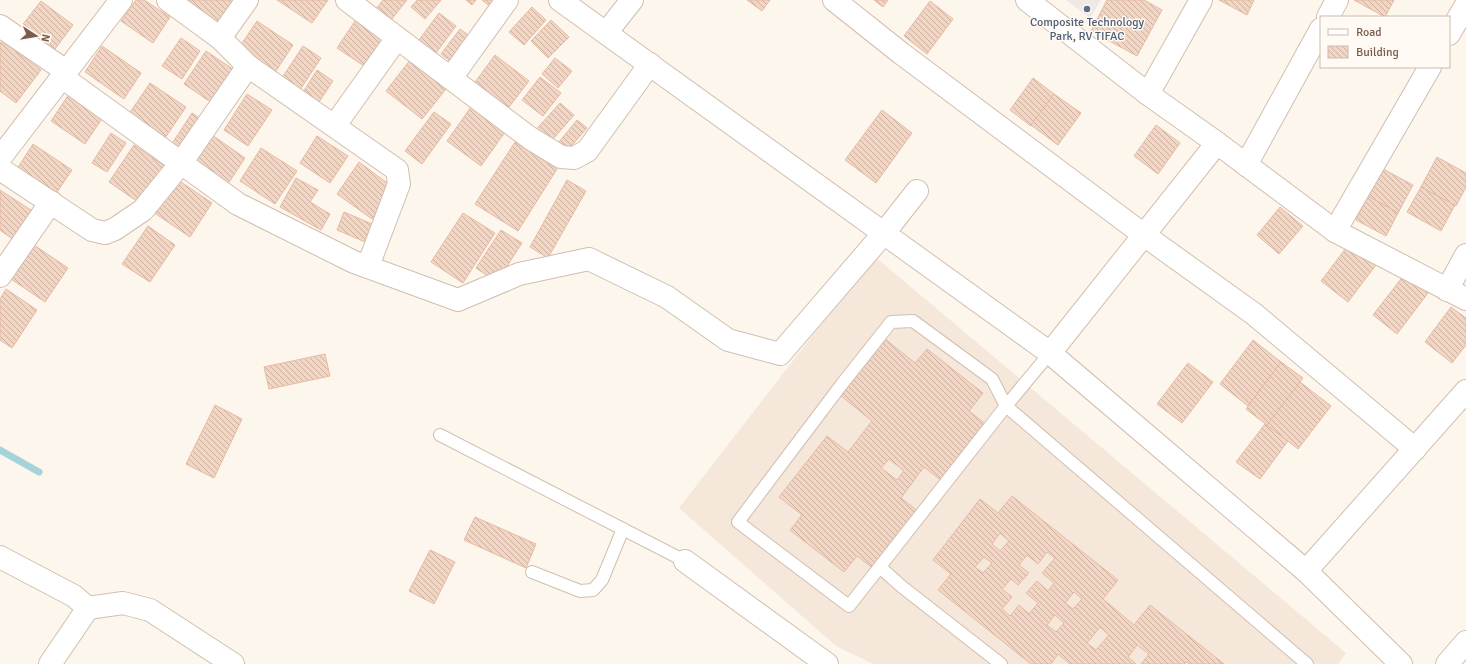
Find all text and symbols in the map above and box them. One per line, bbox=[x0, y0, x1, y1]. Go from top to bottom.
marker: Composite Technology Park, RV TIFAC bbox=[1082, 4, 1092, 14]
place label: Composite Technology Park, RV TIFAC bbox=[1030, 15, 1145, 44]
north arrow bbox=[16, 16, 56, 56]
legend bbox=[1320, 16, 1450, 68]
text: Road bbox=[1356, 25, 1382, 40]
text: N bbox=[38, 33, 52, 43]
text: Building bbox=[1356, 45, 1399, 60]

